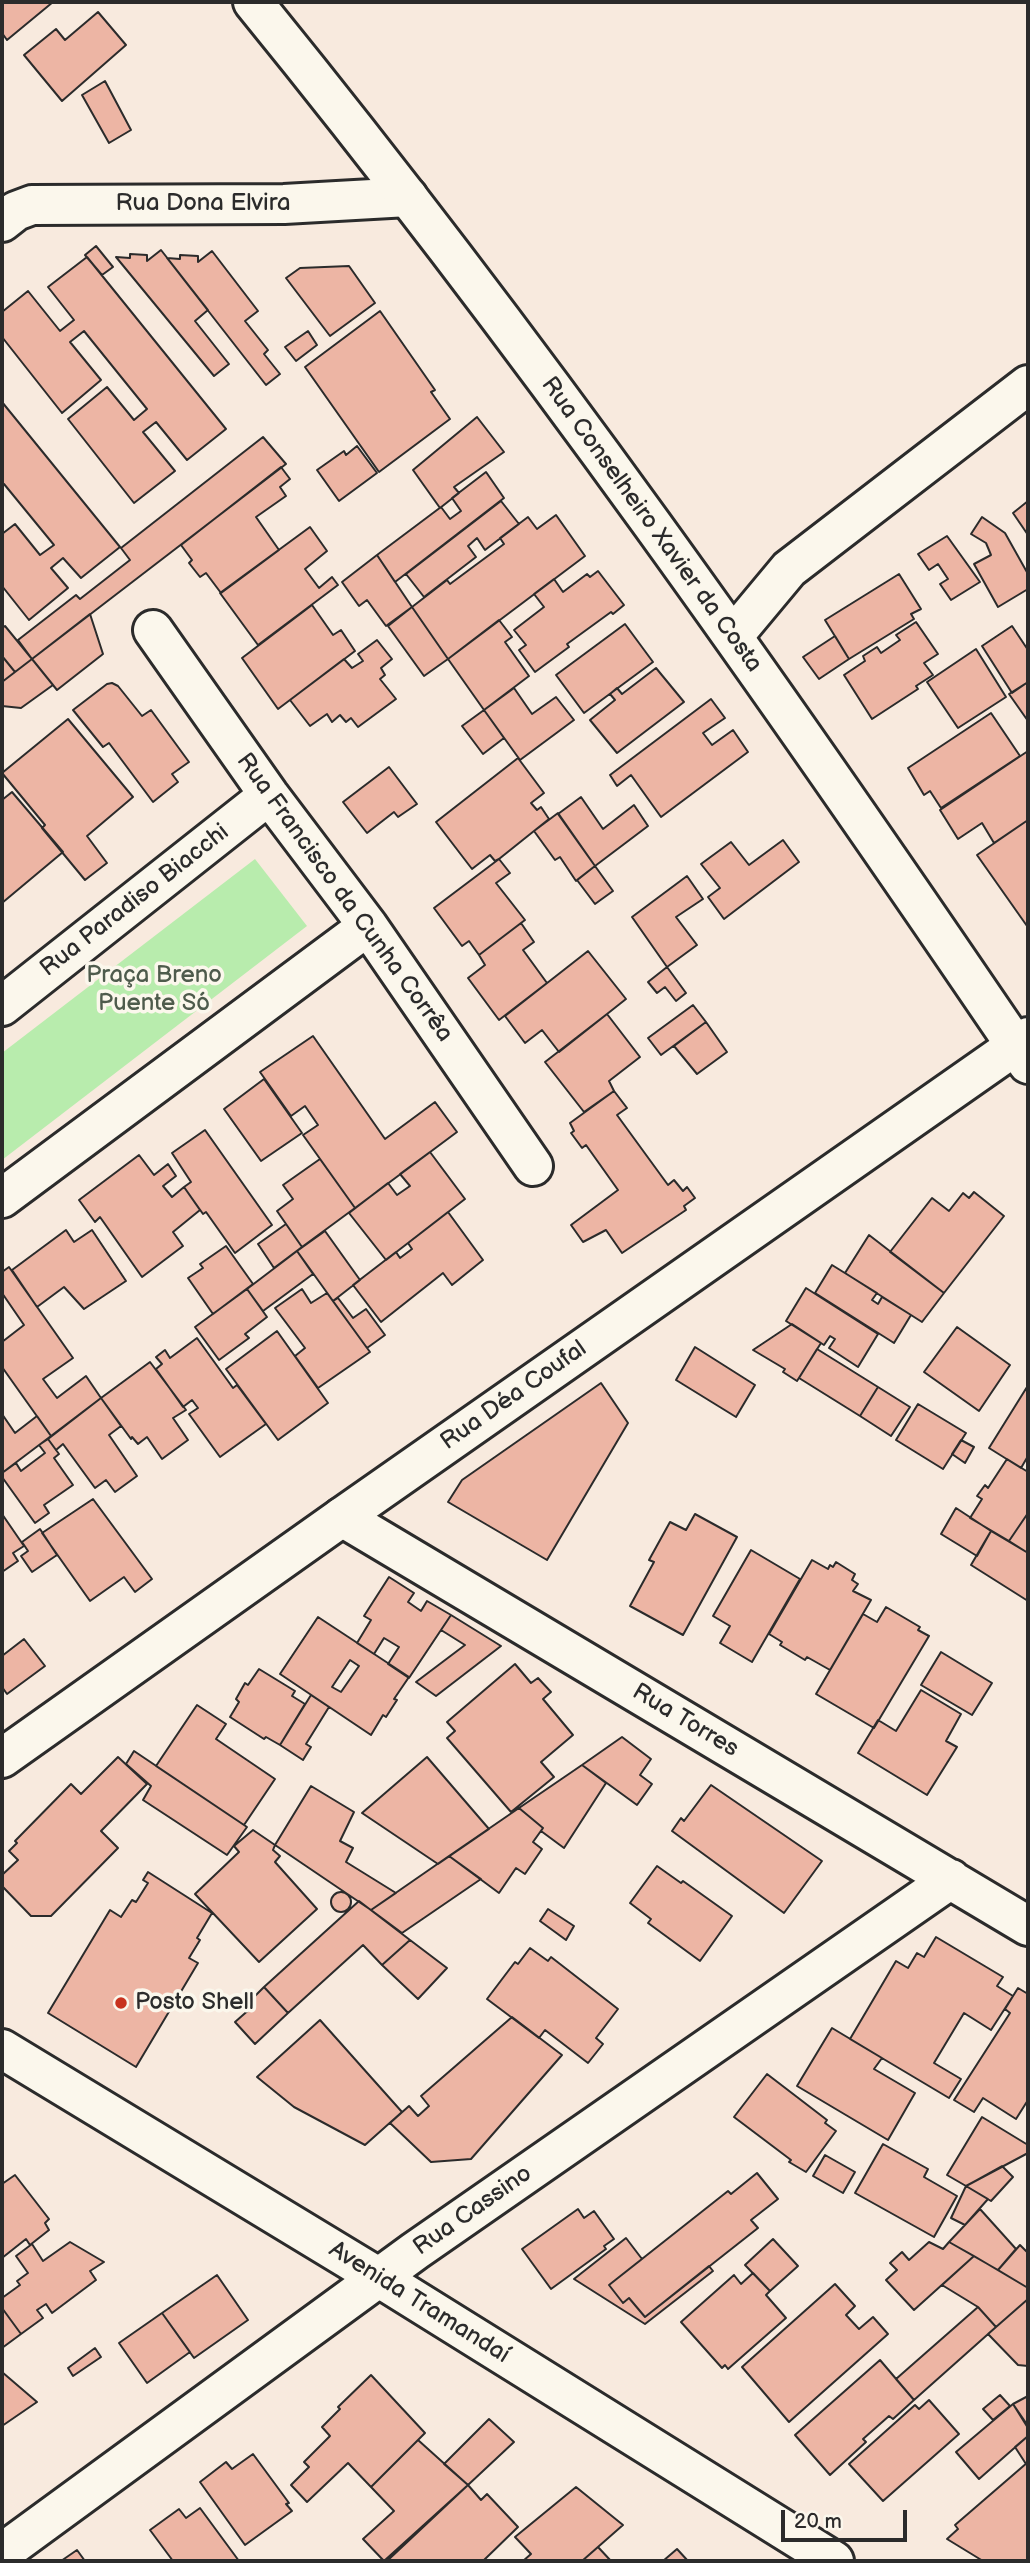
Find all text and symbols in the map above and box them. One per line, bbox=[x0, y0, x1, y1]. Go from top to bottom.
street label: Rua Dona Elvira bbox=[116, 190, 290, 218]
street label: Rua Conselheiro Xavier da Costa bbox=[534, 372, 768, 678]
street label: Rua Francisco da Cunha Corrêa bbox=[230, 748, 458, 1048]
street label: Rua Paradiso Biacchi bbox=[35, 818, 235, 984]
park label: Praça Breno Puente Só bbox=[86, 962, 222, 1018]
street label: Rua Déa Coufal bbox=[436, 1335, 592, 1457]
street label: Rua Torres bbox=[627, 1678, 743, 1764]
place label: Posto Shell bbox=[135, 1989, 254, 2017]
marker: Posto Shell bbox=[113, 1995, 129, 2011]
street label: Rua Cassino bbox=[408, 2160, 538, 2262]
street label: Avenida Tramandaí bbox=[323, 2236, 515, 2370]
scale bar bbox=[785, 2496, 911, 2540]
text: 20 m bbox=[794, 2509, 842, 2534]

